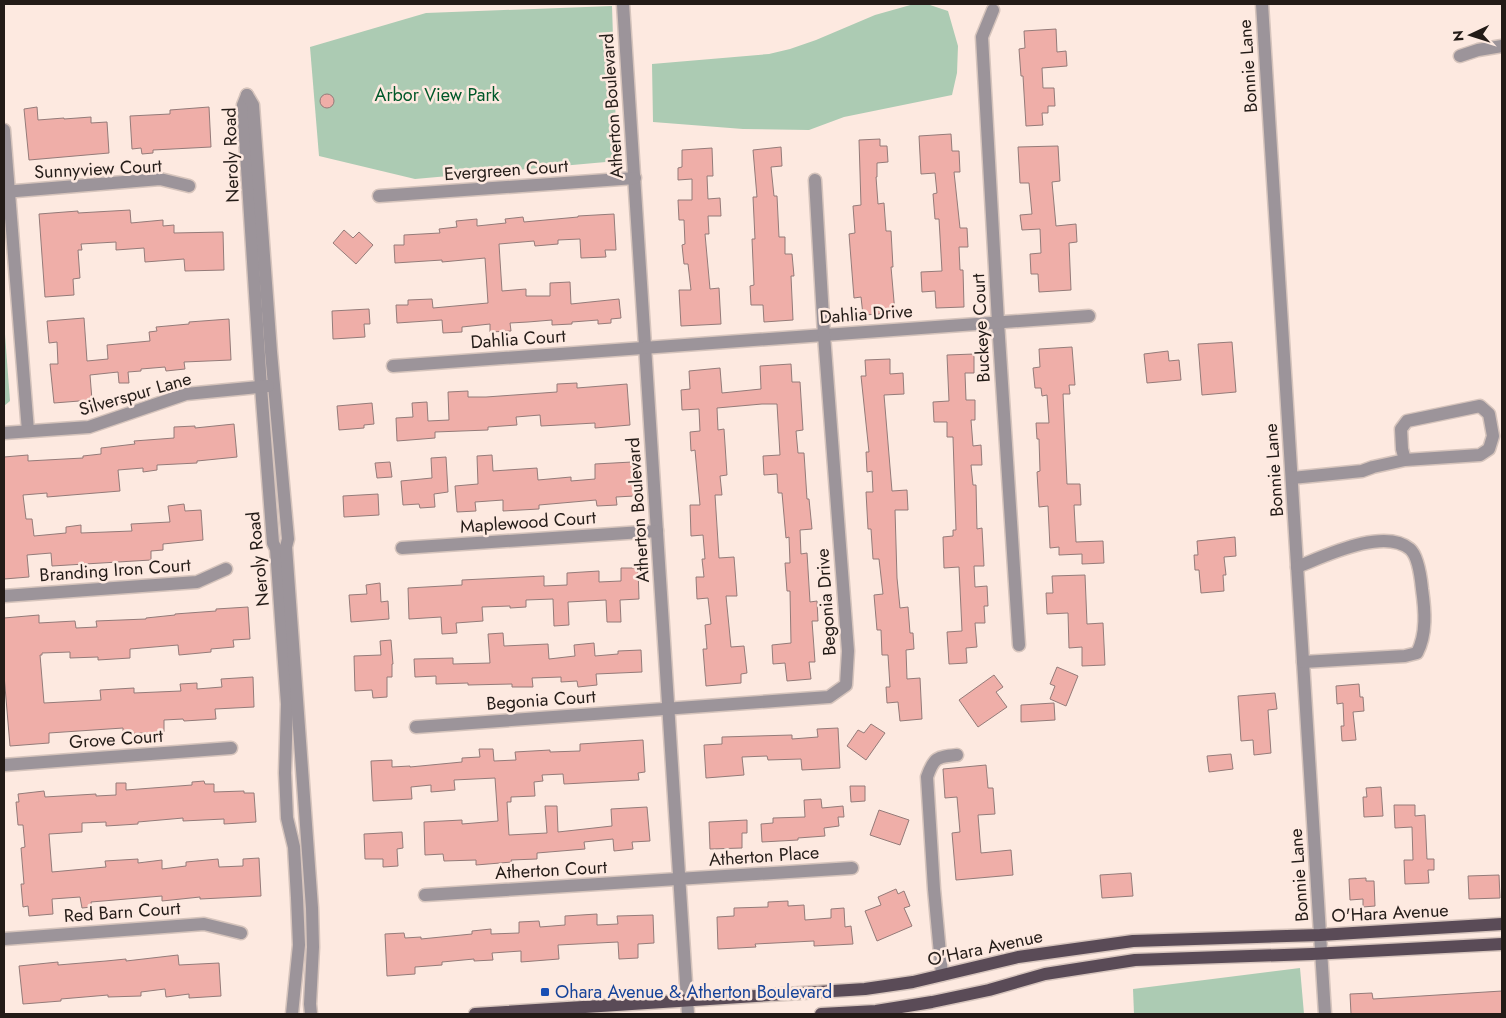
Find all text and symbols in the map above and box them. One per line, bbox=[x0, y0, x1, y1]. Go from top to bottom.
north arrow bbox=[1446, 10, 1496, 60]
street label: Bonnie Lane bbox=[1232, 18, 1264, 114]
text: N bbox=[1448, 30, 1468, 42]
street label: Atherton Boulevard bbox=[594, 32, 630, 180]
park label: Arbor View Park bbox=[375, 82, 500, 108]
street label: Neroly Road bbox=[216, 107, 246, 203]
street label: Sunnyview Court bbox=[33, 153, 163, 185]
street label: Evergreen Court bbox=[443, 153, 570, 187]
street label: Buckeye Court bbox=[965, 272, 997, 383]
street label: Dahlia Drive bbox=[819, 298, 913, 330]
street label: Dahlia Court bbox=[470, 323, 567, 355]
street label: Silverspur Lane bbox=[76, 366, 194, 422]
street label: Bonnie Lane bbox=[1258, 422, 1290, 518]
street label: Atherton Boulevard bbox=[620, 436, 656, 584]
street label: Maplewood Court bbox=[459, 504, 597, 540]
street label: Neroly Road bbox=[240, 510, 276, 608]
street label: Begonia Drive bbox=[809, 547, 843, 657]
street label: Branding Iron Court bbox=[39, 552, 192, 588]
street label: Begonia Court bbox=[485, 683, 597, 717]
street label: Grove Court bbox=[68, 723, 164, 755]
street label: Bonnie Lane bbox=[1283, 827, 1315, 923]
street label: Atherton Place bbox=[708, 839, 820, 873]
street label: Atherton Court bbox=[494, 854, 608, 886]
street label: Red Barn Court bbox=[63, 895, 182, 929]
street label: O'Hara Avenue bbox=[1331, 897, 1449, 929]
street label: O'Hara Avenue bbox=[925, 923, 1045, 973]
place label: Ohara Avenue & Atherton Boulevard bbox=[555, 979, 832, 1005]
marker: Ohara Avenue & Atherton Boulevard bbox=[539, 986, 551, 998]

